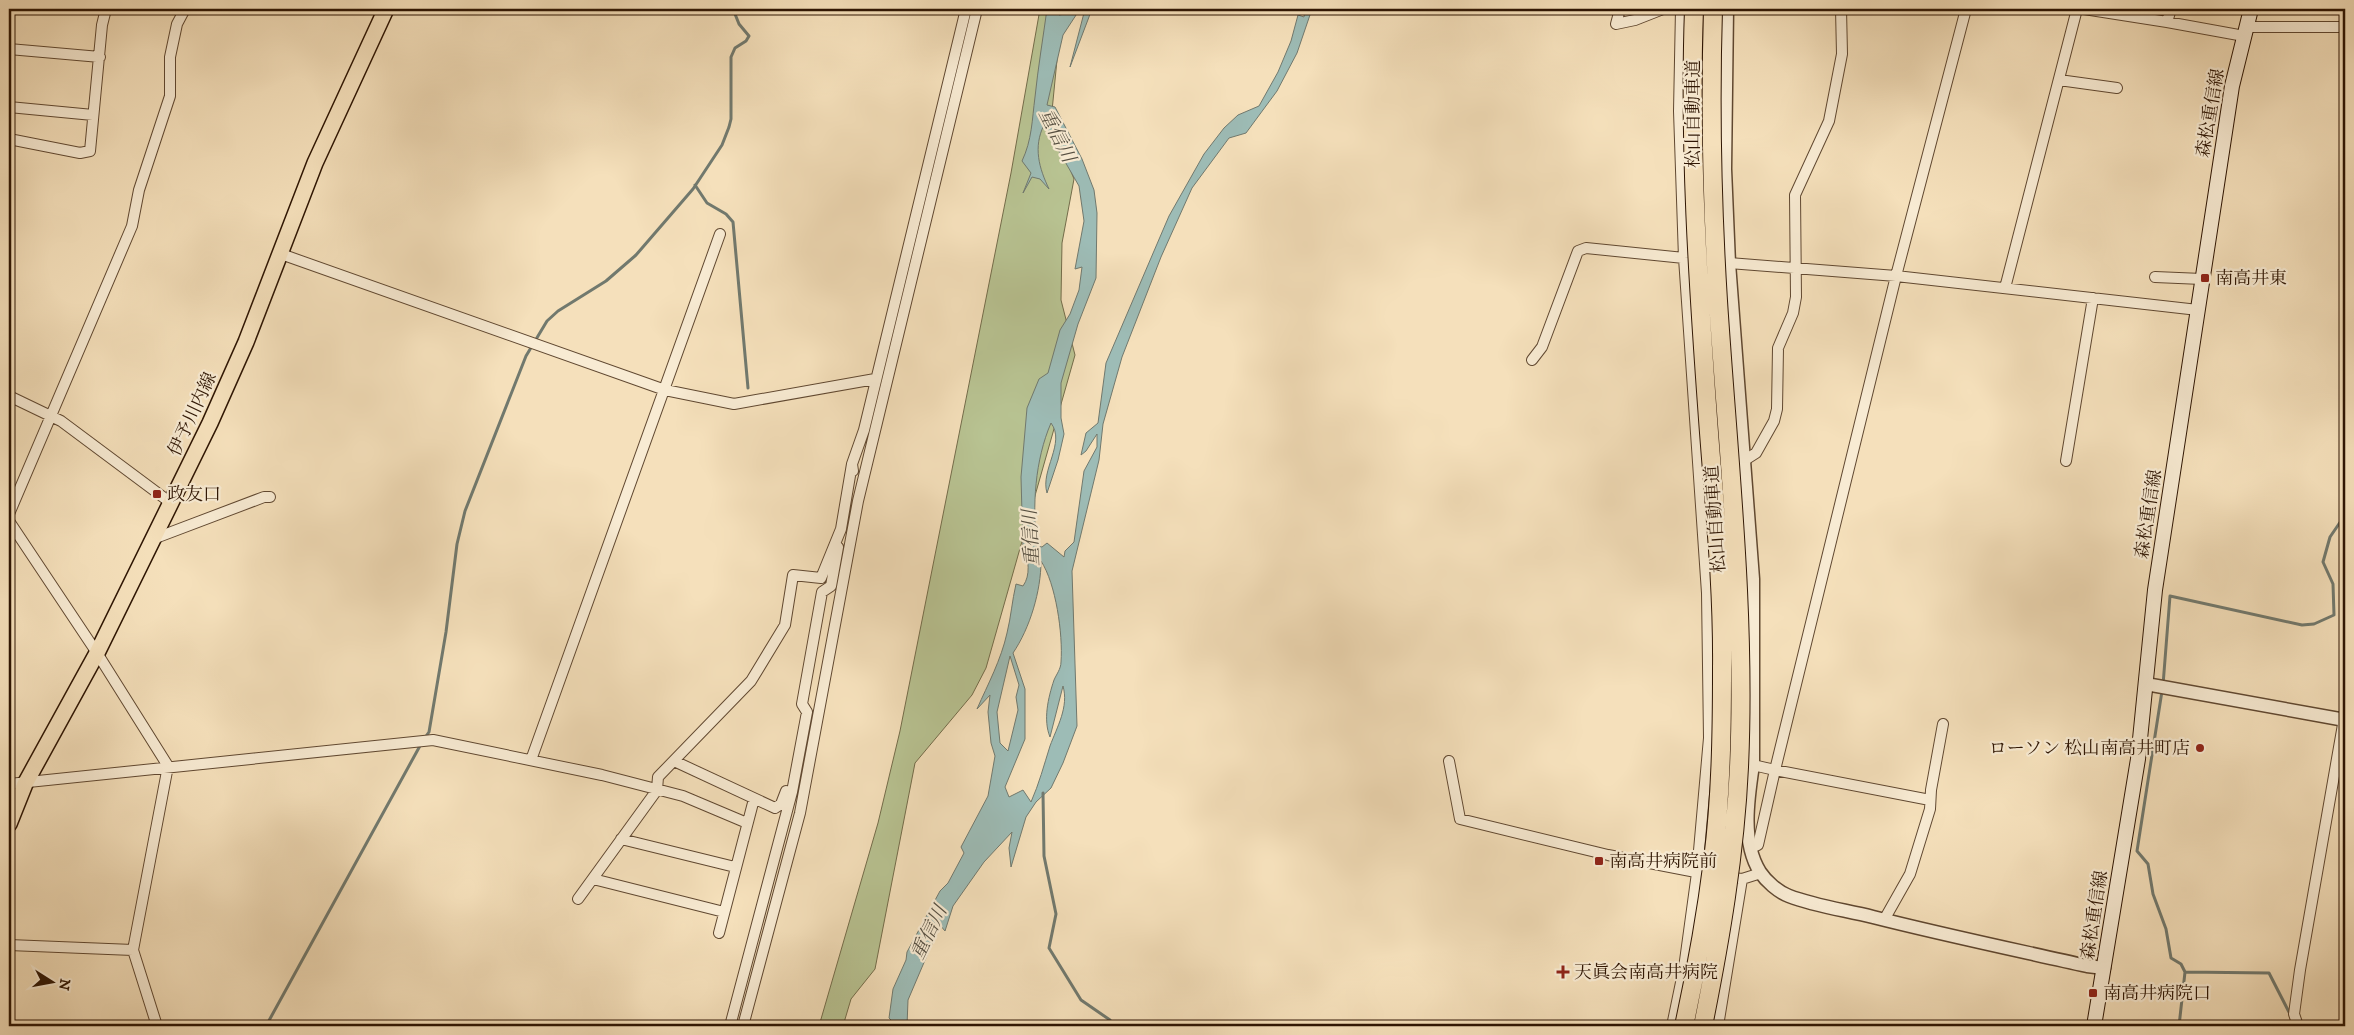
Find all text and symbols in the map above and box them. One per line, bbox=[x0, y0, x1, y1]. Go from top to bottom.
street label: 松山自動車道 bbox=[1683, 60, 1705, 168]
street label: 森松重信線 bbox=[2192, 67, 2230, 159]
water label: 重信川 bbox=[1033, 105, 1081, 168]
place label: 南高井東 bbox=[2215, 268, 2287, 290]
marker: 南高井東 bbox=[2199, 272, 2211, 284]
street label: 伊予川内線 bbox=[164, 369, 222, 460]
street label: 松山自動車道 bbox=[1701, 464, 1731, 574]
street label: 森松重信線 bbox=[2131, 468, 2167, 560]
place label: 政友口 bbox=[167, 484, 221, 506]
marker: 政友口 bbox=[151, 488, 163, 500]
water label: 重信川 bbox=[1018, 507, 1044, 567]
place label: ローソン 松山南高井町店 bbox=[1989, 738, 2190, 760]
marker: ローソン 松山南高井町店 bbox=[2194, 742, 2206, 754]
place label: 南高井病院前 bbox=[1609, 851, 1717, 873]
marker: 南高井病院前 bbox=[1593, 855, 1605, 867]
street label: 森松重信線 bbox=[2077, 869, 2113, 961]
water label: 重信川 bbox=[907, 900, 953, 963]
north arrow bbox=[28, 958, 78, 1008]
place label: 天眞会南高井病院 bbox=[1574, 962, 1718, 984]
marker: 天眞会南高井病院 bbox=[1556, 965, 1570, 979]
text: N bbox=[54, 977, 74, 992]
place label: 南高井病院口 bbox=[2103, 983, 2211, 1005]
marker: 南高井病院口 bbox=[2087, 987, 2099, 999]

